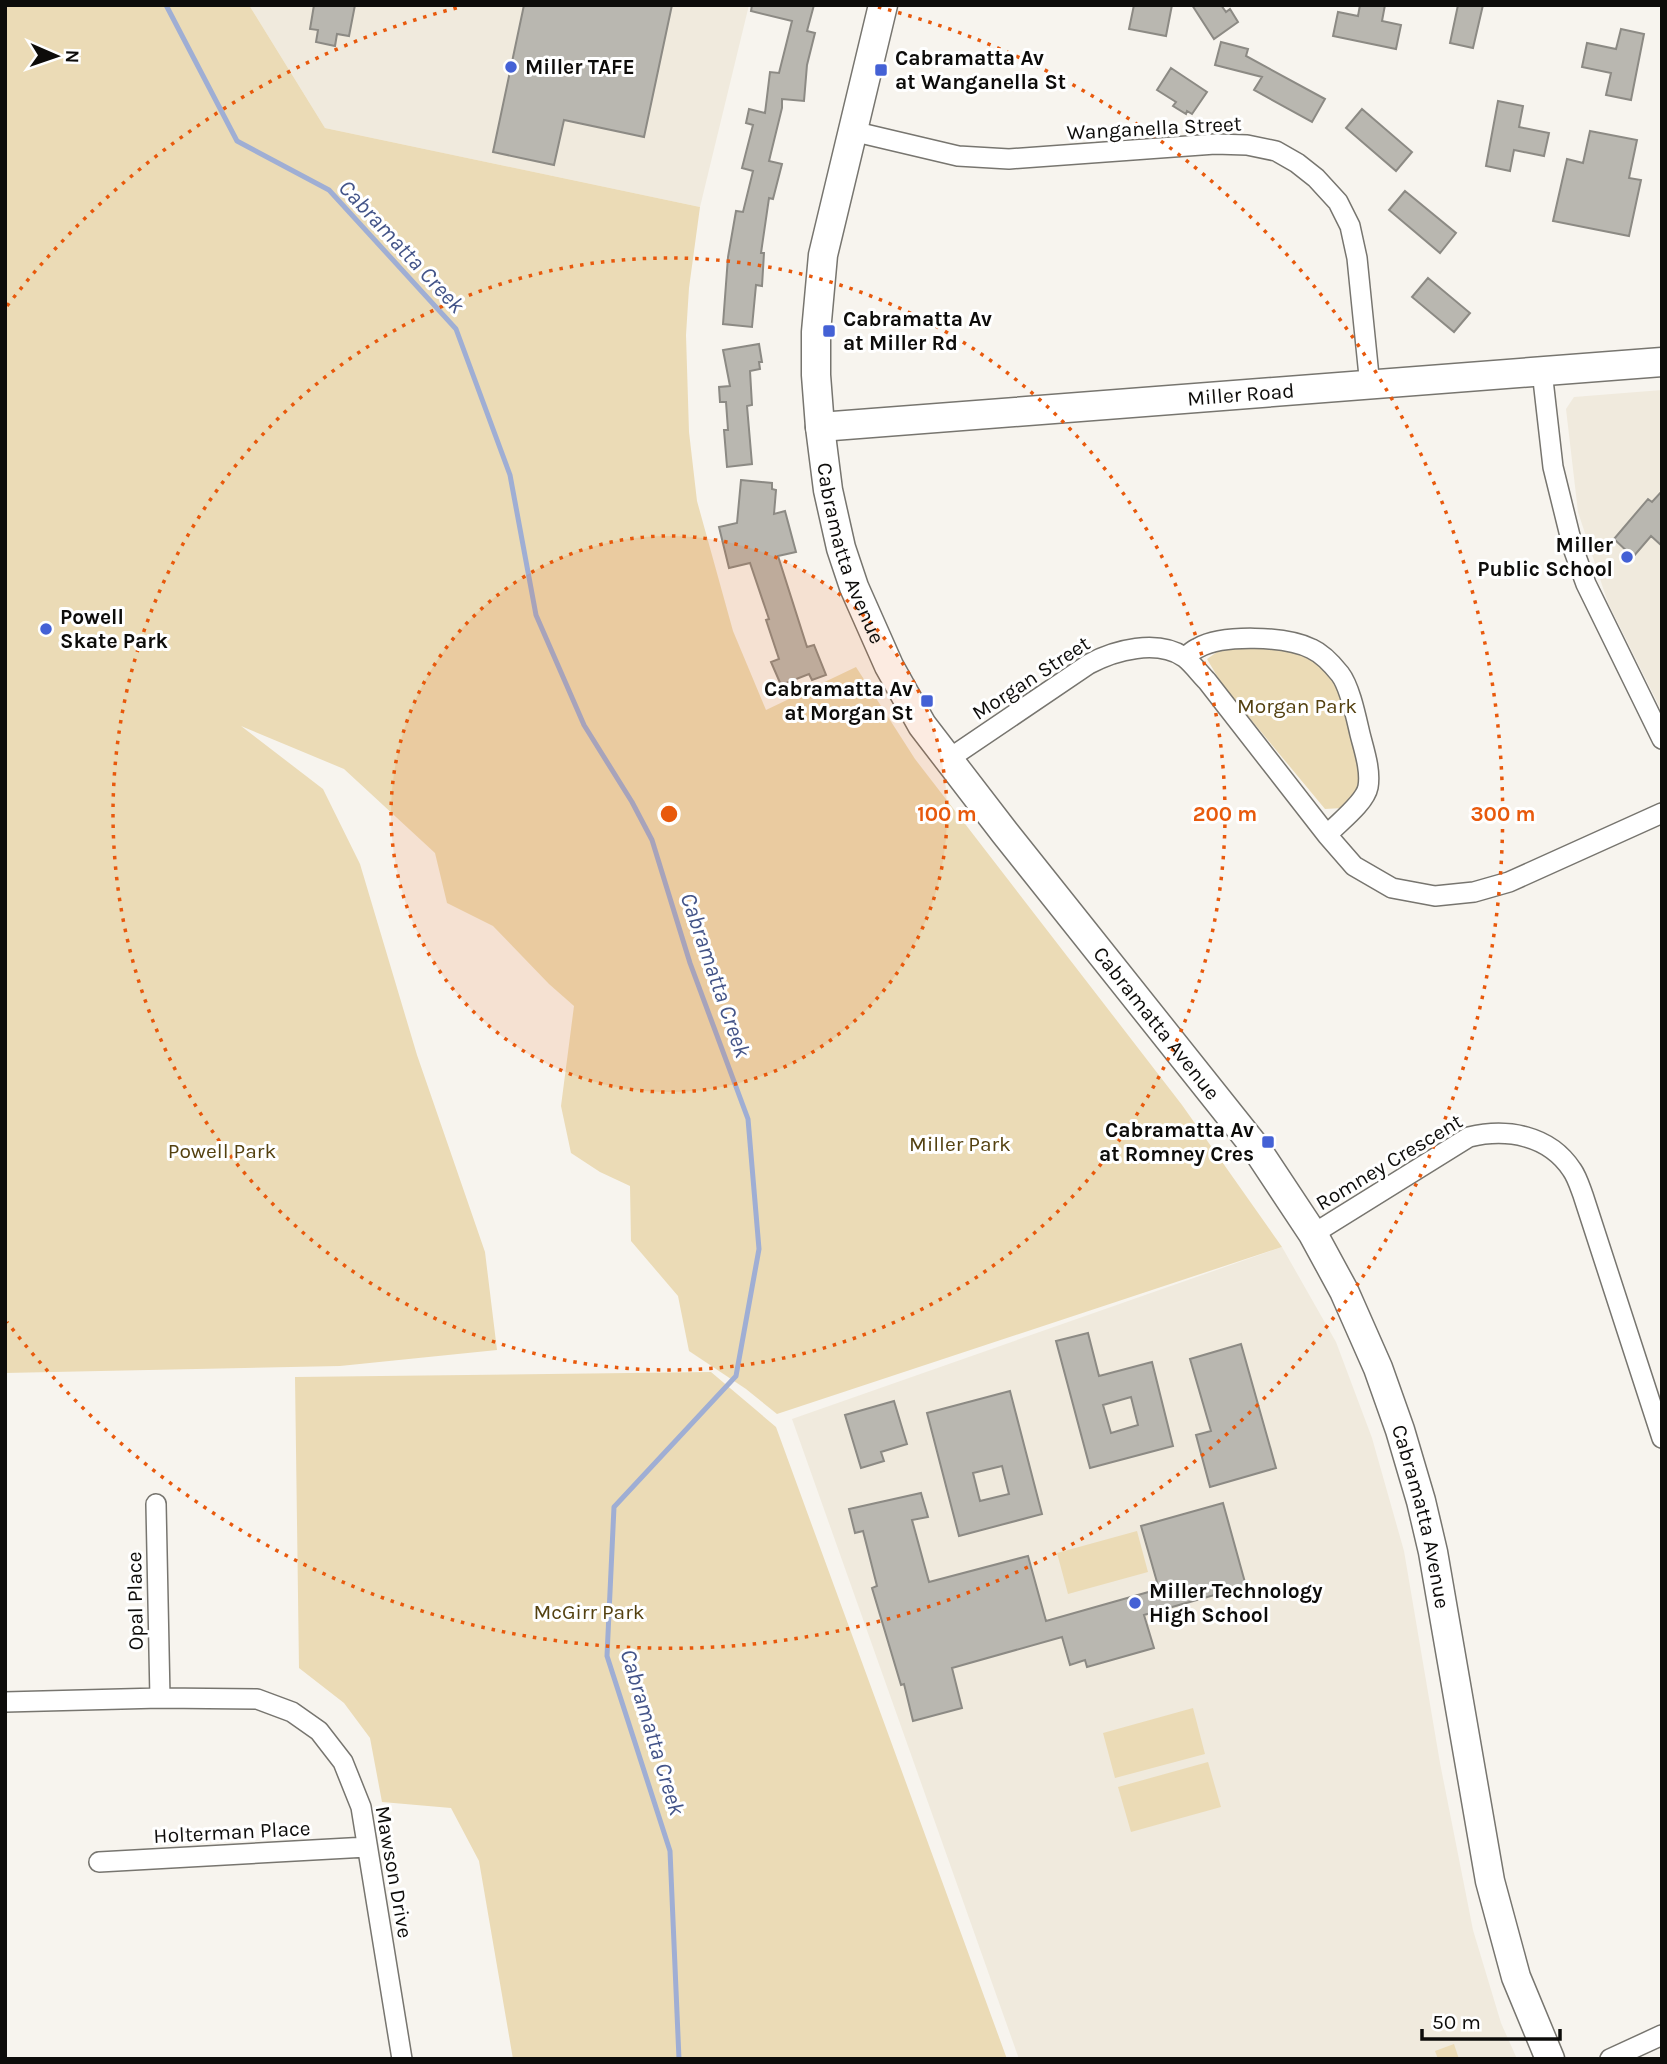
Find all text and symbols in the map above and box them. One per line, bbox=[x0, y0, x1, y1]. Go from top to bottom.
north arrow bbox=[21, 21, 91, 91]
place label: Cabramatta Av at Wanganella St bbox=[895, 46, 1066, 94]
text: N bbox=[61, 49, 83, 64]
place label: Miller TAFE bbox=[525, 55, 635, 79]
marker: Miller TAFE bbox=[503, 59, 519, 75]
marker: Cabramatta Av at Wanganella St bbox=[873, 62, 889, 78]
street label: Wanganella Street bbox=[1066, 111, 1242, 145]
water label: Cabramatta Creek bbox=[333, 174, 471, 319]
place label: Cabramatta Av at Miller Rd bbox=[843, 307, 992, 355]
marker: Cabramatta Av at Miller Rd bbox=[821, 323, 837, 339]
street label: Miller Road bbox=[1186, 378, 1295, 411]
street label: Cabramatta Avenue bbox=[813, 461, 890, 647]
place label: Miller Public School bbox=[1477, 533, 1614, 581]
marker: Miller Public School bbox=[1619, 549, 1635, 565]
place label: Powell Skate Park bbox=[60, 605, 169, 653]
marker: Powell Skate Park bbox=[38, 621, 54, 637]
street label: Morgan Street bbox=[968, 631, 1094, 725]
place label: Cabramatta Av at Morgan St bbox=[764, 677, 913, 725]
marker: Cabramatta Av at Morgan St bbox=[919, 693, 935, 709]
park label: Morgan Park bbox=[1237, 694, 1357, 718]
centre of rings bbox=[657, 802, 681, 826]
text: 100 m bbox=[917, 802, 977, 826]
text: 200 m bbox=[1193, 802, 1257, 826]
text: 300 m bbox=[1471, 802, 1535, 826]
water label: Cabramatta Creek bbox=[675, 889, 756, 1061]
street label: Cabramatta Avenue bbox=[1088, 942, 1225, 1104]
street label: Romney Crescent bbox=[1311, 1109, 1467, 1215]
place label: Cabramatta Av at Romney Cres bbox=[1099, 1118, 1254, 1166]
park label: Miller Park bbox=[909, 1132, 1011, 1156]
marker: Cabramatta Av at Romney Cres bbox=[1260, 1134, 1276, 1150]
park label: Powell Park bbox=[168, 1139, 276, 1163]
street label: Cabramatta Avenue bbox=[1387, 1422, 1455, 1611]
street label: Opal Place bbox=[122, 1551, 148, 1651]
place label: Miller Technology High School bbox=[1149, 1579, 1323, 1627]
marker: Miller Technology High School bbox=[1127, 1595, 1143, 1611]
park label: McGirr Park bbox=[533, 1600, 645, 1624]
water label: Cabramatta Creek bbox=[614, 1646, 691, 1819]
street label: Mawson Drive bbox=[371, 1804, 417, 1940]
street label: Holterman Place bbox=[153, 1816, 311, 1848]
scale bar bbox=[1422, 1997, 1560, 2041]
text: 50 m bbox=[1432, 2010, 1481, 2034]

